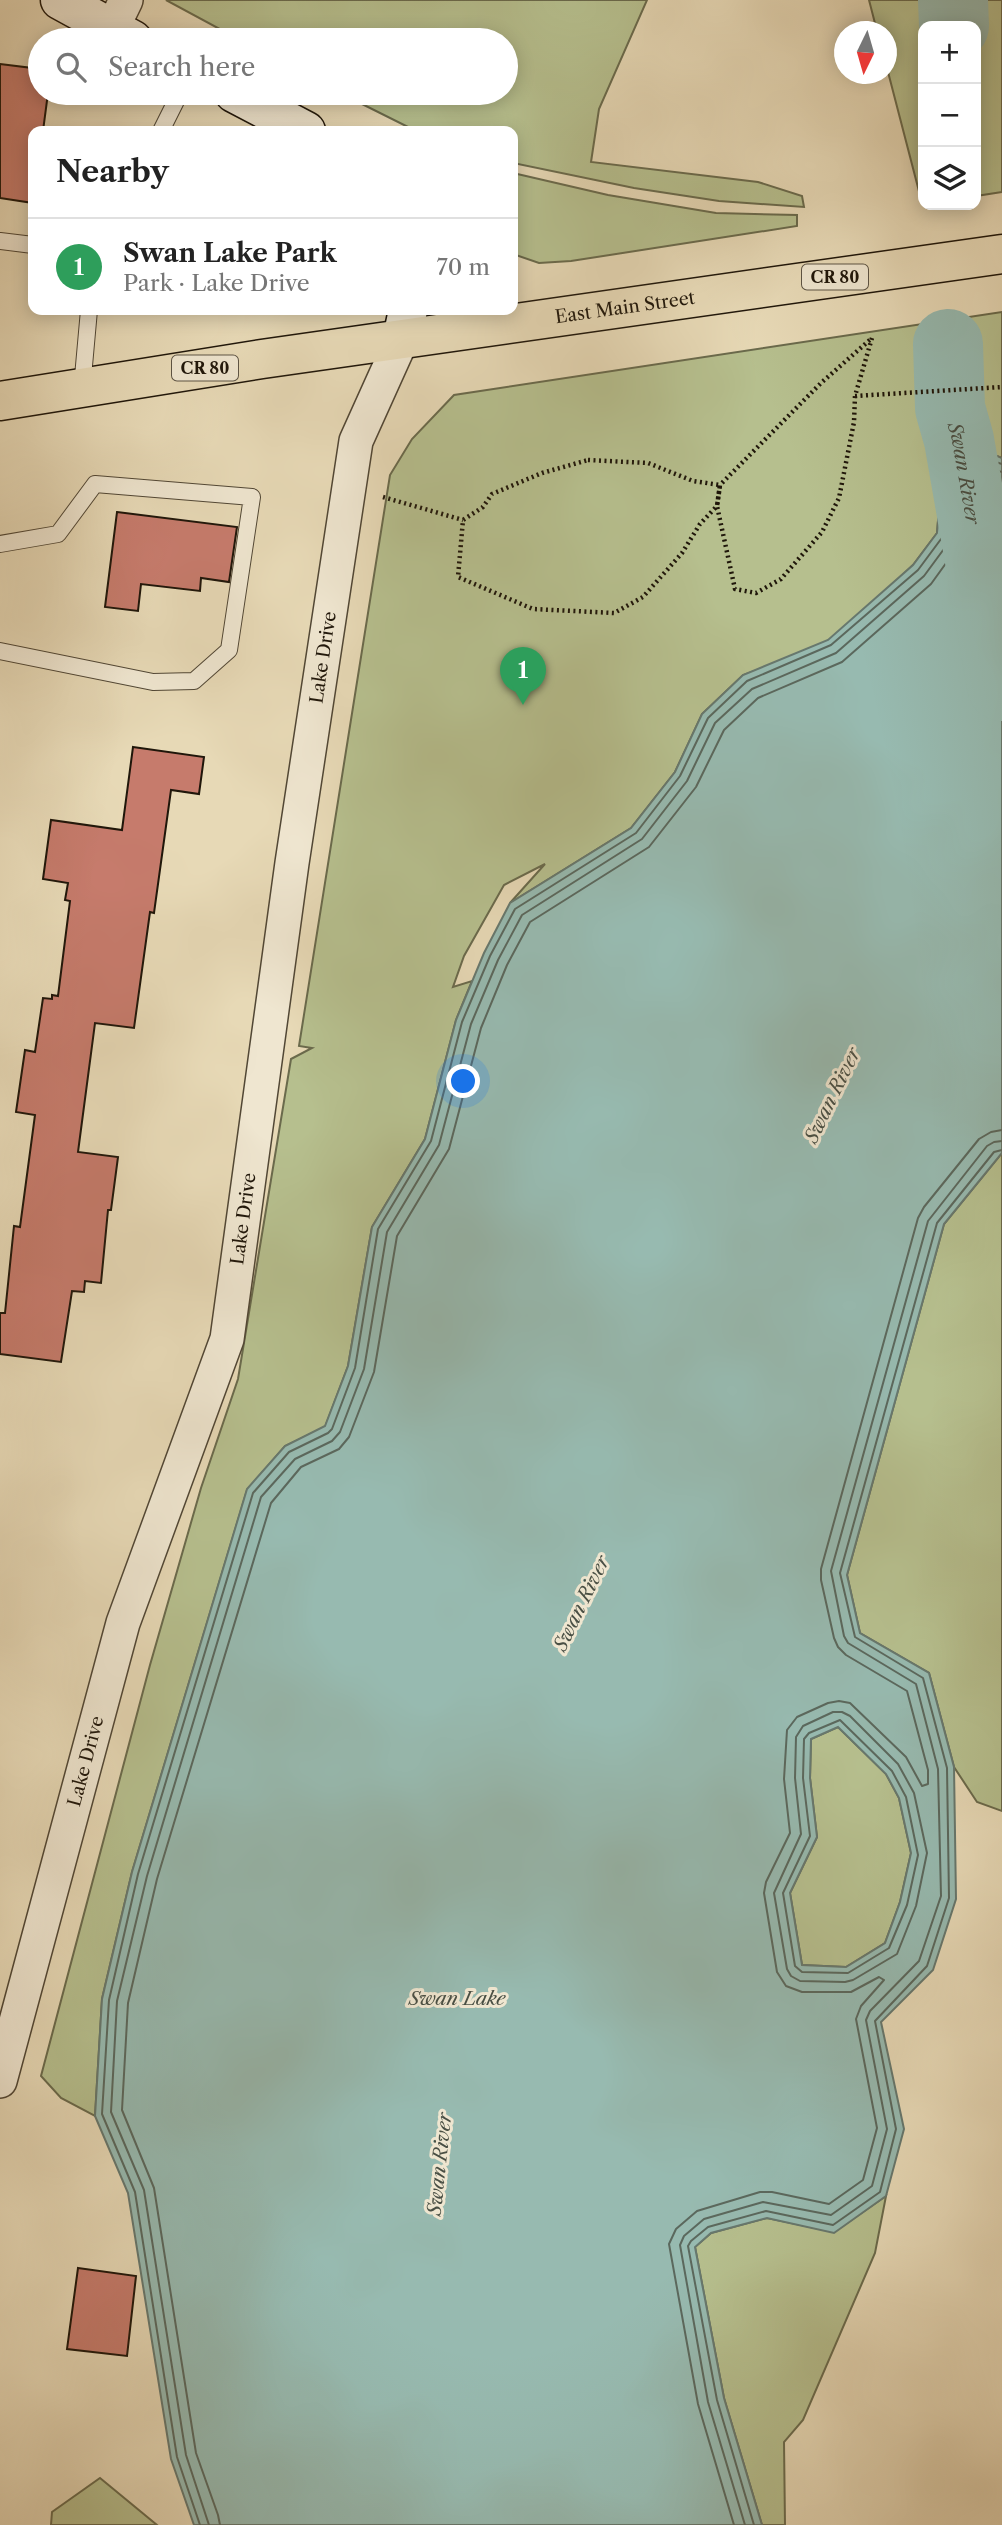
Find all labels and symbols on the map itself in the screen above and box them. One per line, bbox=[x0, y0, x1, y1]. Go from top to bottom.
north arrow bbox=[834, 21, 897, 84]
road number: CR 80 bbox=[802, 264, 868, 290]
street label: East Main Street bbox=[554, 287, 697, 328]
road number: CR 80 bbox=[172, 356, 238, 380]
water label: Swan River bbox=[942, 419, 985, 527]
street label: Lake Drive bbox=[305, 610, 341, 705]
pin: 1 bbox=[500, 647, 546, 705]
water label: Swan River bbox=[799, 1043, 866, 1148]
your location bbox=[446, 1064, 480, 1098]
street label: Lake Drive bbox=[226, 1171, 261, 1266]
water label: Swan River bbox=[548, 1551, 615, 1656]
street label: Lake Drive bbox=[63, 1714, 108, 1809]
water label: Swan Lake bbox=[408, 1987, 506, 2010]
water label: Swan River bbox=[423, 2110, 456, 2218]

